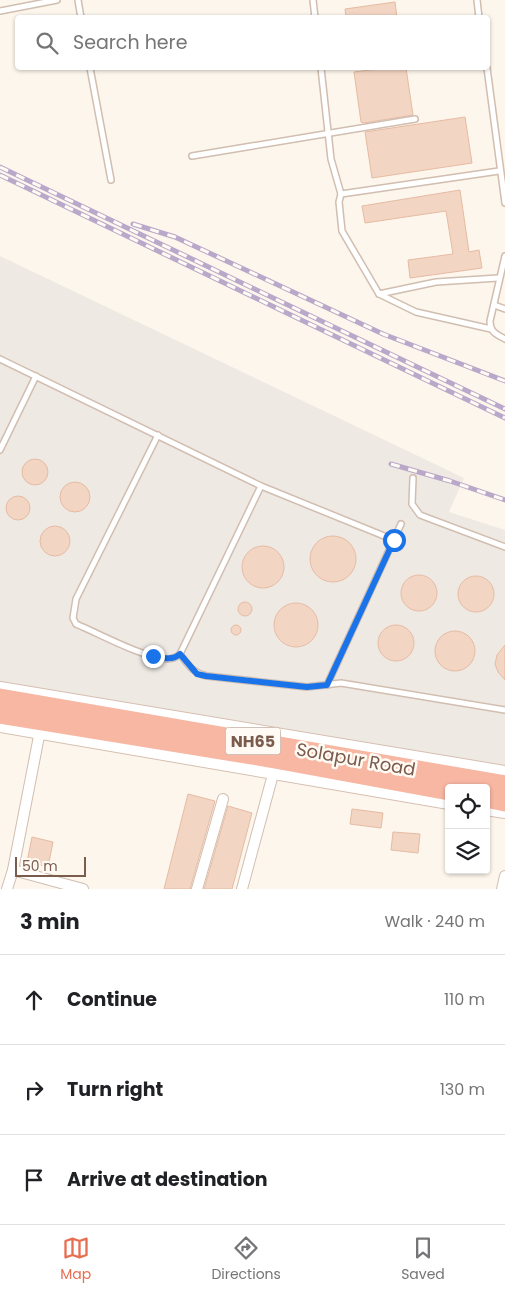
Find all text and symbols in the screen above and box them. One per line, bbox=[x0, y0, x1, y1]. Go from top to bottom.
search box bbox=[15, 15, 490, 70]
icon: search bbox=[33, 29, 61, 57]
text: Search here bbox=[73, 29, 187, 56]
route start bbox=[383, 529, 406, 552]
route end bbox=[142, 645, 165, 668]
road number: NH65 bbox=[226, 728, 280, 754]
street label: Solapur Road bbox=[294, 736, 418, 782]
map controls bbox=[445, 784, 490, 874]
button: locate bbox=[445, 784, 490, 829]
button: layers bbox=[445, 829, 490, 874]
scale bar bbox=[15, 854, 86, 877]
text: 50 m bbox=[22, 856, 58, 876]
text: 3 min bbox=[20, 907, 80, 936]
text: Walk · 240 m bbox=[384, 910, 485, 933]
icon: ahead bbox=[20, 986, 48, 1014]
text: Continue bbox=[67, 986, 157, 1013]
text: 110 m bbox=[444, 988, 485, 1011]
icon: right bbox=[20, 1076, 48, 1104]
text: Turn right bbox=[67, 1076, 163, 1103]
text: 130 m bbox=[440, 1078, 485, 1101]
icon: arrive bbox=[20, 1166, 48, 1194]
text: Arrive at destination bbox=[67, 1166, 268, 1193]
tab: Map bbox=[60, 1234, 91, 1285]
tab: Directions bbox=[211, 1234, 281, 1285]
tab: Saved bbox=[401, 1234, 445, 1285]

